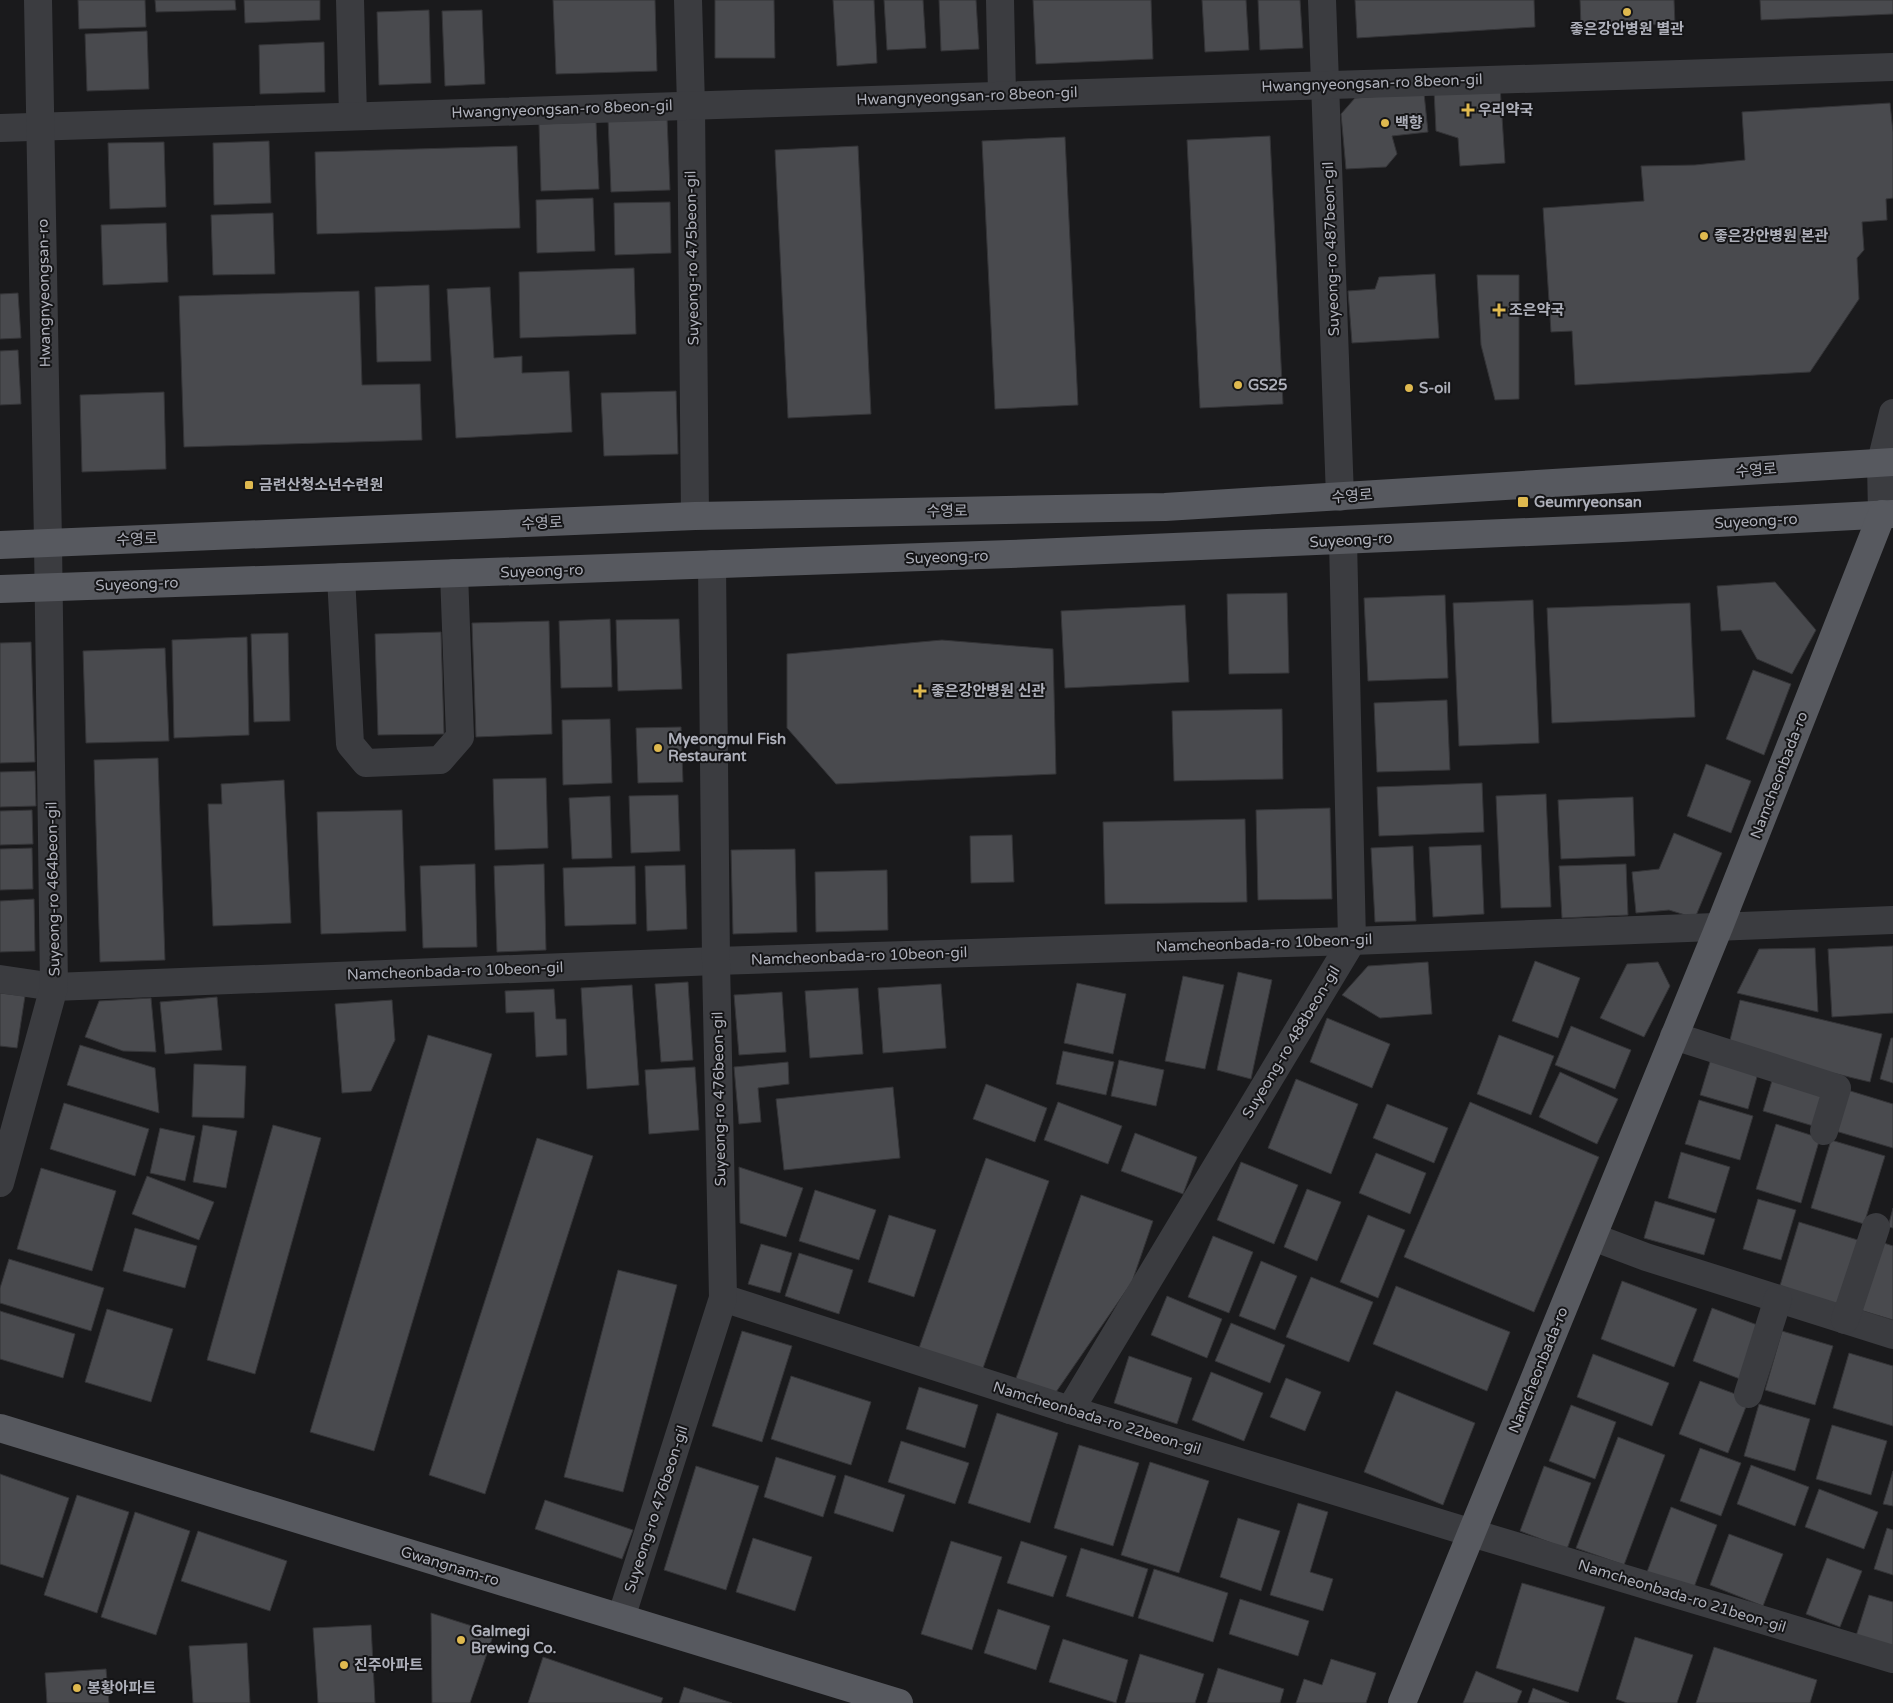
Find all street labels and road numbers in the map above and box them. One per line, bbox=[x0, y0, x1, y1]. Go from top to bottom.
street label: Hwangnyeongsan-ro 8beon-gil bbox=[1261, 70, 1483, 96]
street label: Hwangnyeongsan-ro 8beon-gil bbox=[856, 83, 1078, 109]
street label: Hwangnyeongsan-ro 8beon-gil bbox=[451, 96, 673, 122]
street label: Suyeong-ro 487beon-gil bbox=[1319, 161, 1343, 337]
street label: Suyeong-ro 475beon-gil bbox=[681, 171, 703, 345]
street label: Hwangnyeongsan-ro bbox=[34, 219, 54, 367]
street label: 수영로 bbox=[1735, 460, 1777, 480]
street label: 수영로 bbox=[1331, 486, 1373, 506]
street label: 수영로 bbox=[926, 502, 968, 520]
street label: Suyeong-ro bbox=[1714, 510, 1798, 532]
street label: 수영로 bbox=[521, 513, 563, 533]
street label: 수영로 bbox=[116, 529, 158, 549]
street label: Suyeong-ro bbox=[1309, 529, 1393, 551]
street label: Suyeong-ro bbox=[905, 547, 989, 567]
street label: Suyeong-ro bbox=[500, 561, 584, 581]
street label: Suyeong-ro bbox=[95, 574, 179, 594]
street label: Namcheonbada-ro bbox=[1746, 709, 1812, 841]
street label: Suyeong-ro 464beon-gil bbox=[42, 802, 64, 976]
street label: Namcheonbada-ro 10beon-gil bbox=[1155, 930, 1373, 956]
street label: Namcheonbada-ro 10beon-gil bbox=[750, 943, 968, 969]
street label: Namcheonbada-ro 10beon-gil bbox=[346, 958, 564, 984]
street label: Suyeong-ro 488beon-gil bbox=[1238, 963, 1344, 1121]
street label: Suyeong-ro 476beon-gil bbox=[708, 1012, 730, 1186]
street label: Namcheonbada-ro bbox=[1504, 1304, 1572, 1436]
street label: Namcheonbada-ro 22beon-gil bbox=[991, 1378, 1203, 1458]
street label: Suyeong-ro 476beon-gil bbox=[620, 1423, 692, 1595]
street label: Gwangnam-ro bbox=[398, 1542, 502, 1590]
street label: Namcheonbada-ro 21beon-gil bbox=[1576, 1556, 1788, 1636]

